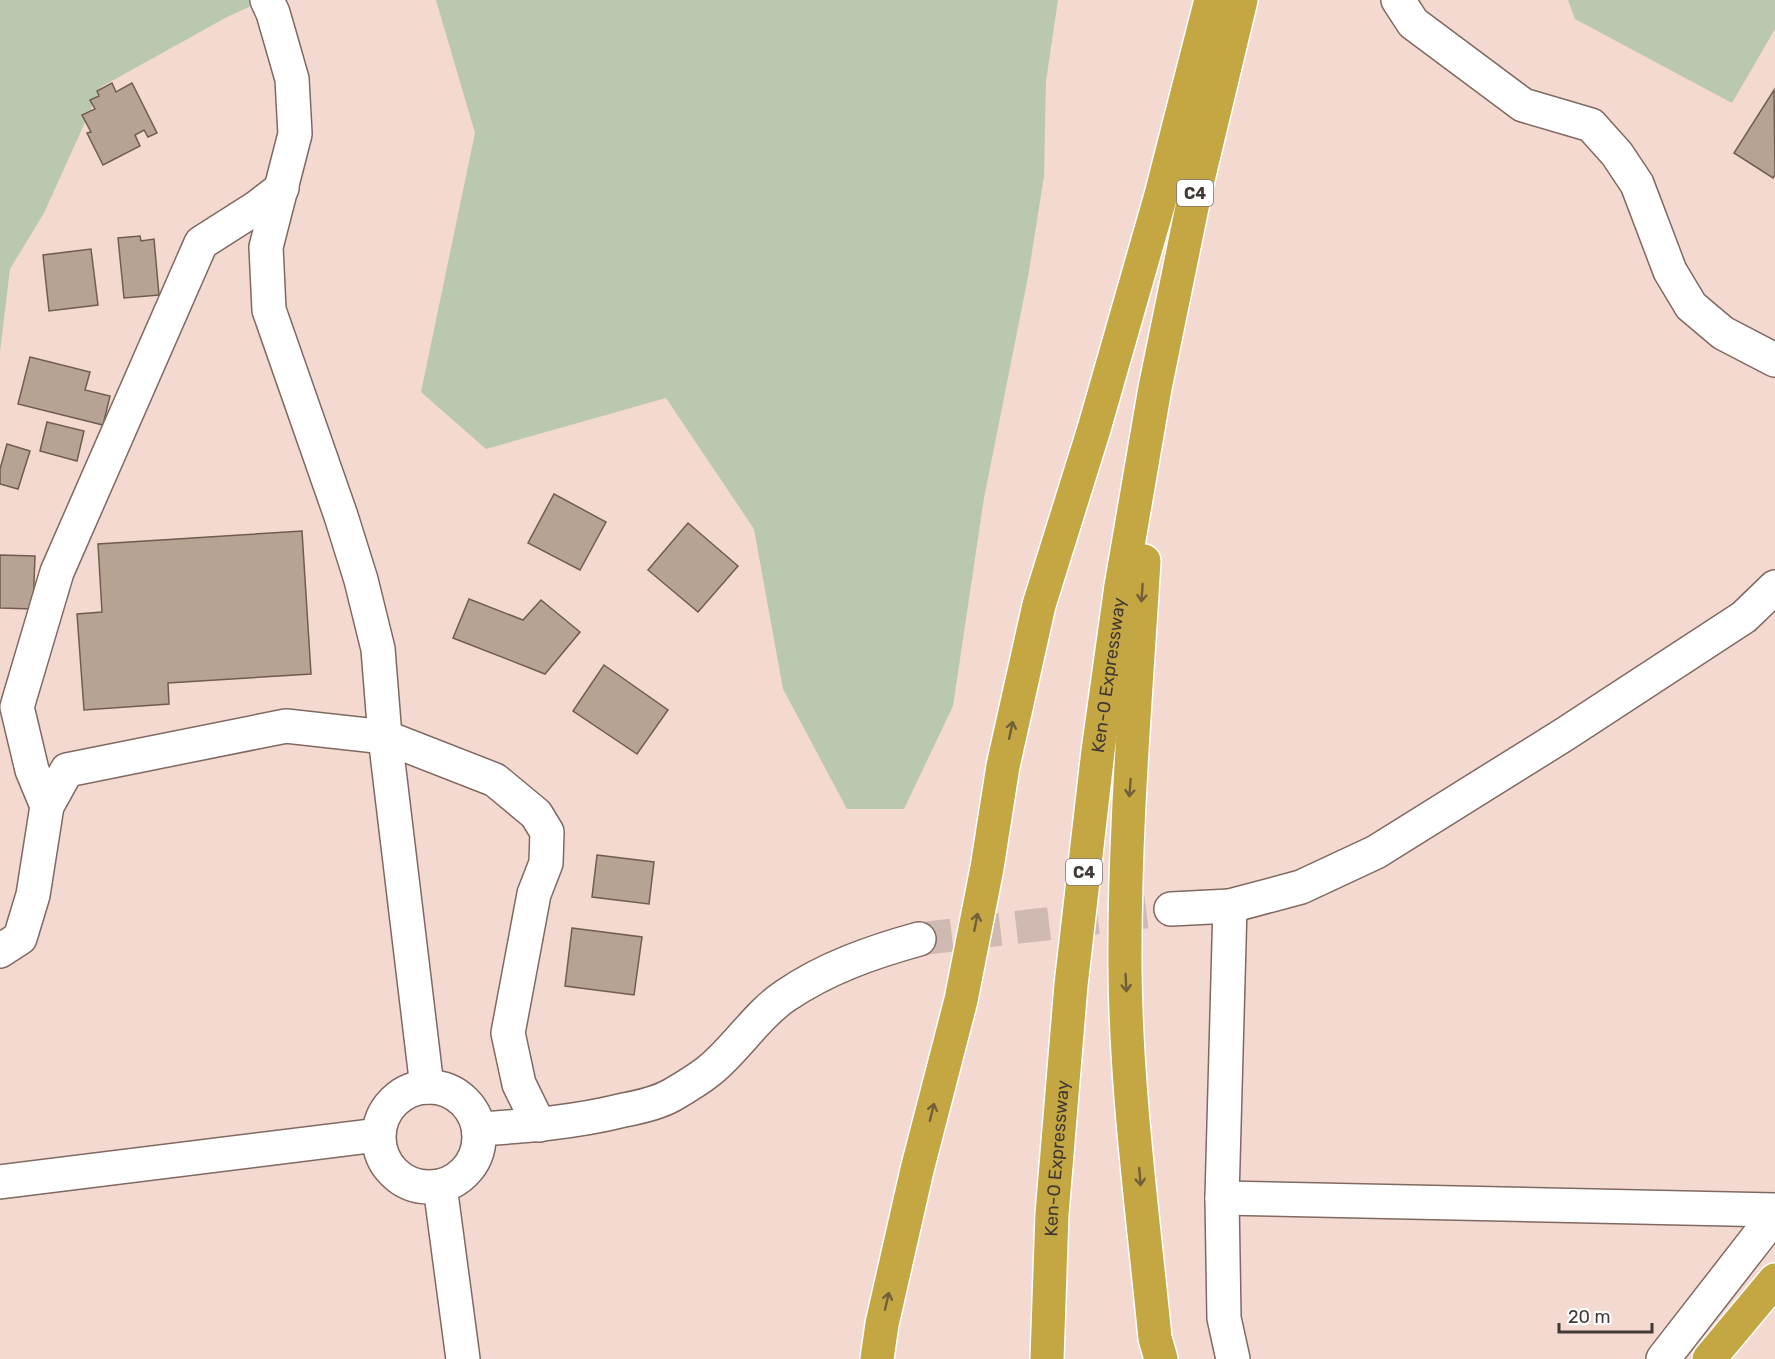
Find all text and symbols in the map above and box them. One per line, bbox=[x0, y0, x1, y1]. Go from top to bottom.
road number: C4 bbox=[1177, 180, 1213, 206]
one-way arrow bbox=[1136, 583, 1147, 603]
street label: Ken-O Expressway bbox=[1087, 596, 1130, 754]
one-way arrow bbox=[1006, 721, 1018, 740]
one-way arrow bbox=[1124, 778, 1135, 798]
road number: C4 bbox=[1066, 859, 1102, 885]
one-way arrow bbox=[971, 912, 982, 932]
one-way arrow bbox=[1120, 972, 1131, 992]
street label: Ken-O Expressway bbox=[1040, 1079, 1074, 1237]
one-way arrow bbox=[927, 1102, 938, 1121]
one-way arrow bbox=[1135, 1167, 1146, 1187]
one-way arrow bbox=[882, 1292, 894, 1311]
scale bar bbox=[1559, 1296, 1652, 1334]
text: 20 m bbox=[1568, 1306, 1610, 1328]

